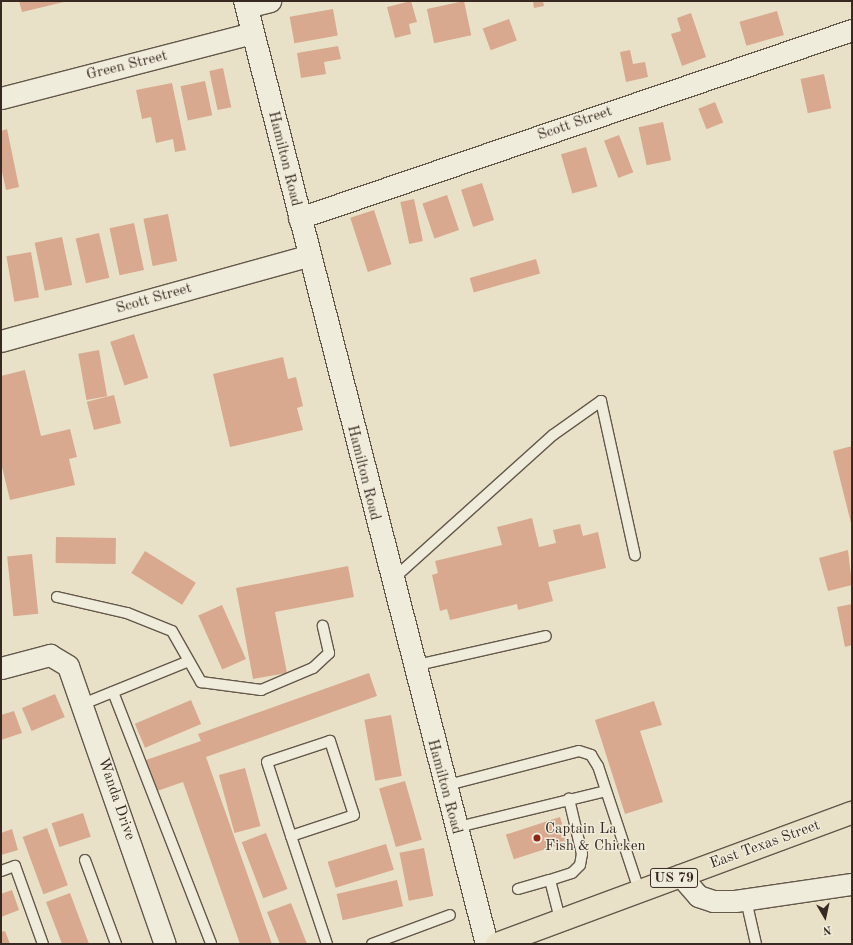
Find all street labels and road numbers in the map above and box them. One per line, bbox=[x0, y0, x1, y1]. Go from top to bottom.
street label: Green Street bbox=[85, 47, 169, 85]
street label: Scott Street bbox=[535, 103, 615, 145]
street label: Hamilton Road bbox=[263, 109, 305, 209]
street label: Scott Street bbox=[114, 280, 194, 318]
street label: Hamilton Road bbox=[342, 423, 384, 523]
street label: Hamilton Road bbox=[423, 738, 465, 836]
street label: Wanda Drive bbox=[94, 756, 138, 842]
street label: East Texas Street bbox=[707, 817, 823, 873]
road number: US 79 bbox=[650, 866, 698, 890]

